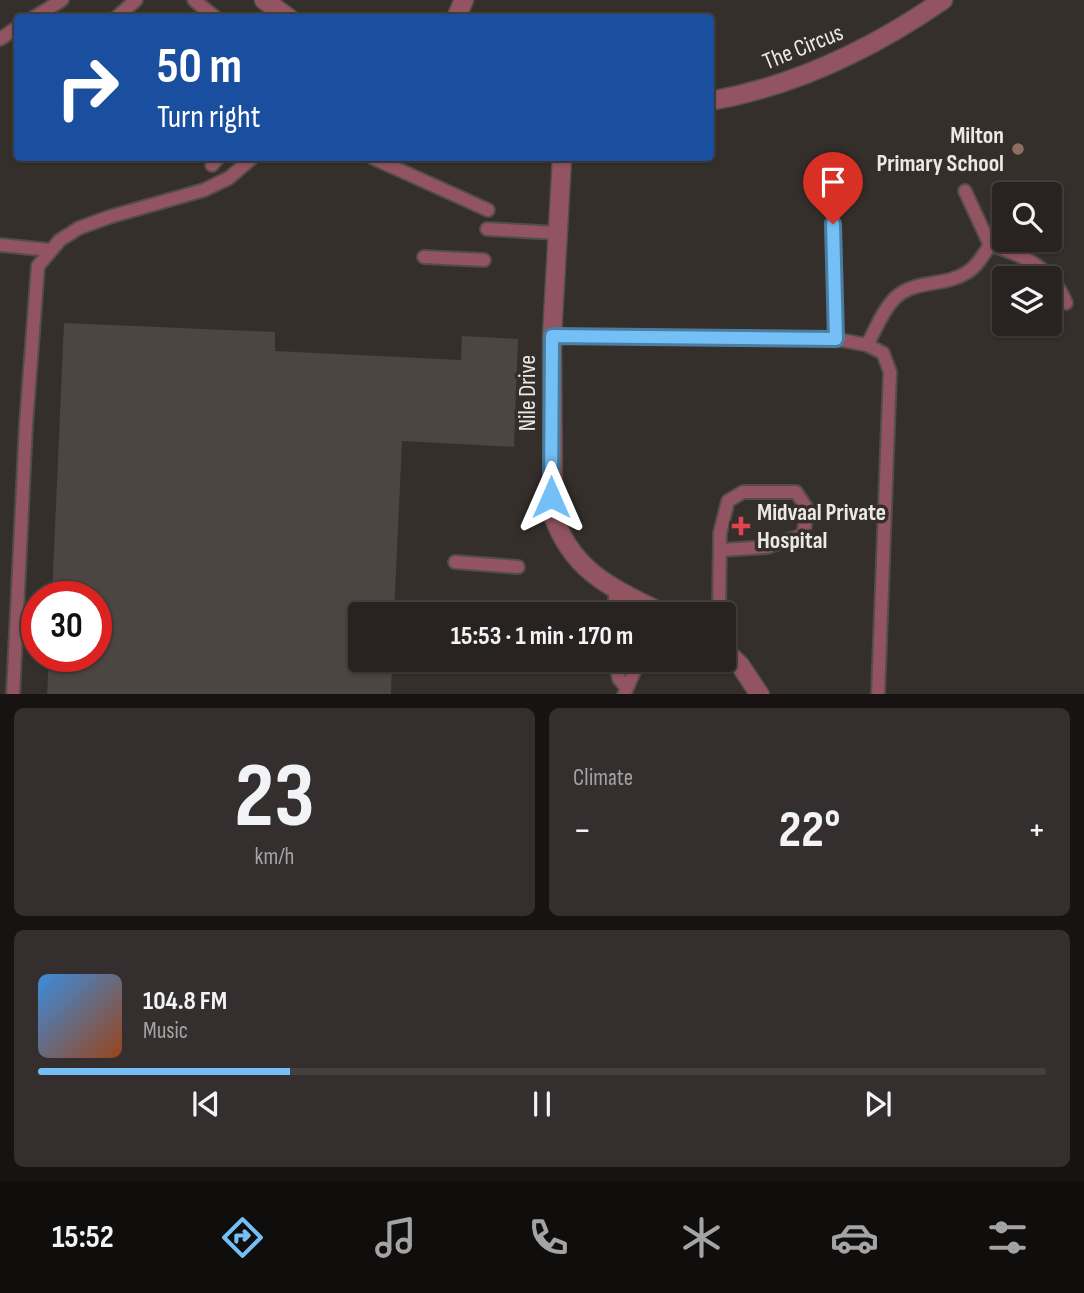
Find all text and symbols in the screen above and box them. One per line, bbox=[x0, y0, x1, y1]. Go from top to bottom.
street label: The Circus bbox=[759, 18, 847, 76]
text: 50 m bbox=[157, 38, 242, 97]
icon: right bbox=[42, 42, 133, 133]
text: Turn right bbox=[157, 98, 261, 137]
place label: Milton Primary School bbox=[876, 121, 1004, 178]
marker: Milton Primary School bbox=[1010, 141, 1026, 157]
pin bbox=[803, 152, 863, 224]
icon: arrive bbox=[814, 163, 852, 201]
map controls bbox=[992, 182, 1062, 336]
button: search bbox=[992, 182, 1062, 252]
button: layers bbox=[992, 266, 1062, 336]
street label: Nile Drive bbox=[513, 355, 542, 431]
position arrow bbox=[514, 460, 588, 534]
place label: Midvaal Private Hospital bbox=[757, 498, 886, 555]
marker: Midvaal Private Hospital bbox=[731, 516, 751, 536]
speed limit sign: 30 bbox=[21, 581, 112, 672]
text: 15:53 · 1 min · 170 m bbox=[451, 621, 633, 652]
text: 23 bbox=[234, 743, 315, 852]
text: Climate bbox=[573, 764, 633, 792]
text: 22° bbox=[778, 799, 841, 862]
text: − bbox=[573, 808, 592, 853]
text: + bbox=[1027, 808, 1046, 853]
text: km/h bbox=[255, 843, 294, 871]
text: 104.8 FM bbox=[143, 986, 227, 1017]
text: Music bbox=[143, 1017, 188, 1045]
icon: previous bbox=[187, 1085, 225, 1123]
icon: pause bbox=[523, 1085, 561, 1123]
icon: next bbox=[859, 1085, 897, 1123]
icon: directions bbox=[218, 1213, 267, 1262]
icon: music bbox=[371, 1213, 420, 1262]
icon: phone bbox=[524, 1213, 573, 1262]
icon: climate bbox=[677, 1213, 726, 1262]
icon: car bbox=[830, 1213, 879, 1262]
icon: filters bbox=[983, 1213, 1032, 1262]
text: 15:52 bbox=[52, 1218, 114, 1257]

